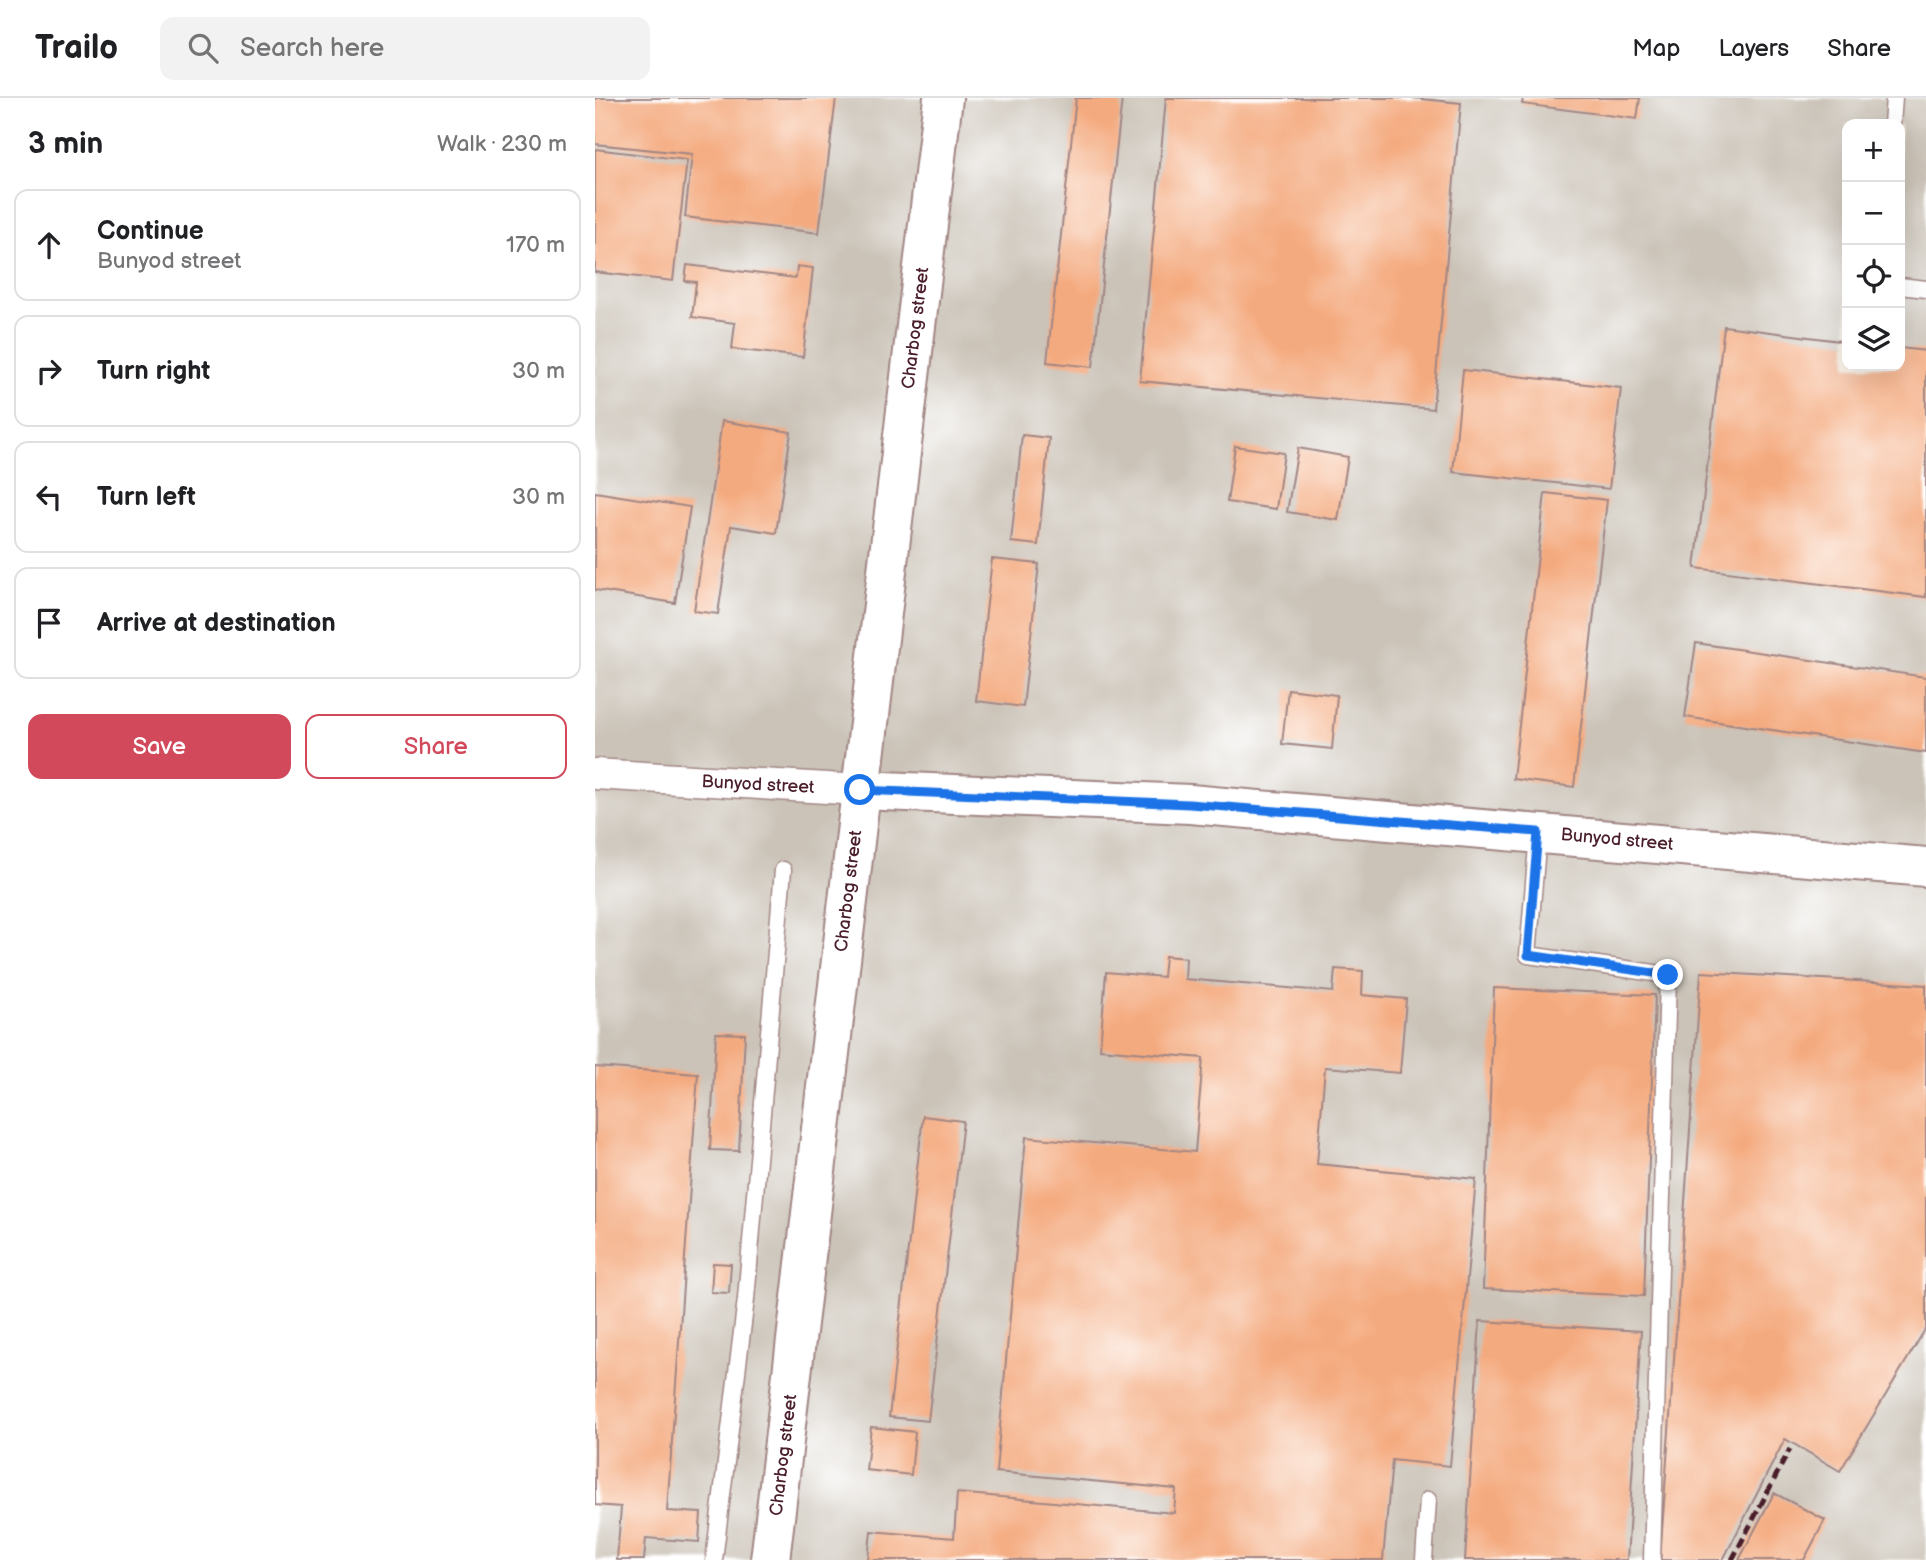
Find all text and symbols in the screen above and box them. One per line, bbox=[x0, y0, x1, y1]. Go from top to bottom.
search box bbox=[160, 17, 650, 80]
text: Trailo bbox=[35, 28, 118, 68]
icon: search bbox=[184, 29, 222, 67]
text: Search here bbox=[240, 33, 384, 64]
text: Map bbox=[1632, 34, 1680, 63]
text: Layers bbox=[1718, 34, 1789, 63]
text: Share bbox=[1827, 34, 1891, 63]
map controls bbox=[1842, 119, 1905, 371]
button: + bbox=[1842, 119, 1905, 182]
text: 3 min bbox=[28, 126, 103, 162]
text: Walk · 230 m bbox=[437, 130, 567, 158]
button: − bbox=[1842, 182, 1905, 245]
text: Continue bbox=[97, 216, 204, 247]
icon: ahead bbox=[30, 226, 68, 264]
text: 170 m bbox=[506, 231, 565, 259]
button: locate bbox=[1842, 245, 1905, 308]
text: Bunyod street bbox=[97, 247, 241, 275]
street label: Charbog street bbox=[898, 266, 933, 390]
button: layers bbox=[1842, 308, 1905, 371]
icon: right bbox=[30, 352, 68, 390]
text: Turn right bbox=[97, 356, 210, 387]
text: 30 m bbox=[512, 357, 565, 385]
icon: left bbox=[30, 478, 68, 516]
text: Turn left bbox=[97, 482, 196, 513]
text: 30 m bbox=[512, 483, 565, 511]
icon: arrive bbox=[30, 604, 68, 642]
text: Arrive at destination bbox=[97, 608, 336, 639]
button: Save bbox=[28, 714, 291, 779]
button: Share bbox=[305, 714, 567, 779]
street label: Bunyod street bbox=[701, 771, 815, 798]
route start bbox=[844, 774, 875, 805]
street label: Bunyod street bbox=[1560, 824, 1675, 855]
street label: Charbog street bbox=[831, 829, 866, 953]
route end bbox=[1652, 959, 1683, 990]
street label: Charbog street bbox=[766, 1393, 801, 1517]

